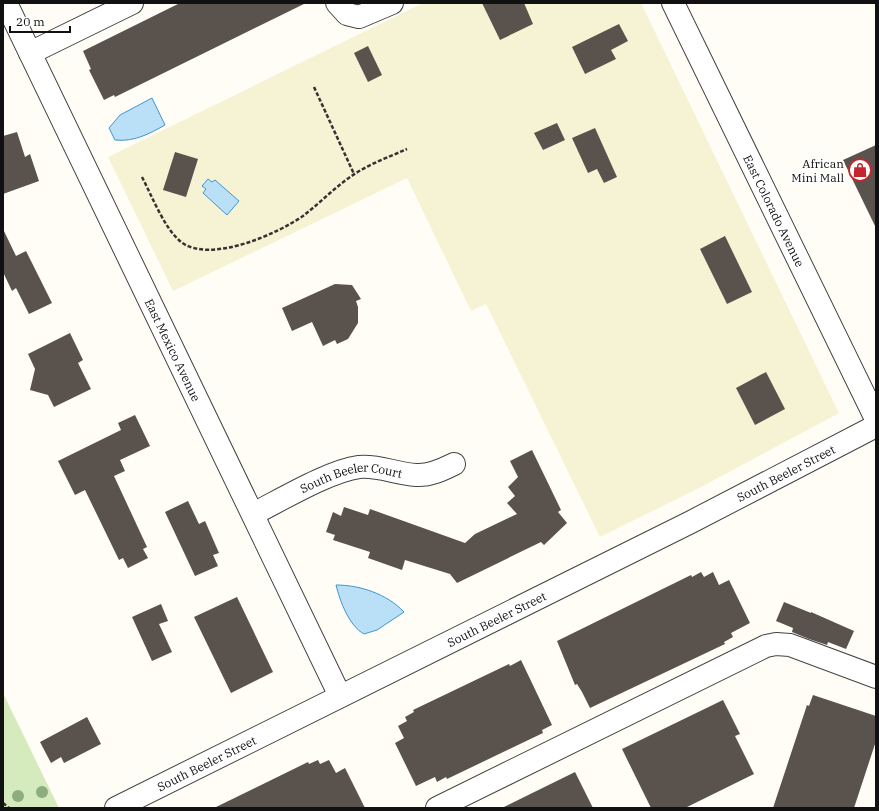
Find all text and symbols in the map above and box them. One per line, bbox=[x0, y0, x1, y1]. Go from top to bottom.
scale bar bbox=[10, 8, 70, 34]
text: 20 m bbox=[16, 14, 45, 29]
street label: East Colorado Avenue bbox=[741, 152, 808, 269]
place label: African Mini Mall bbox=[791, 156, 844, 185]
shop icon: African Mini Mall bbox=[847, 157, 873, 183]
street label: East Mexico Avenue bbox=[142, 296, 204, 404]
street label: South Beeler Street bbox=[734, 441, 837, 504]
street label: South Beeler Court bbox=[297, 459, 404, 496]
street label: South Beeler Street bbox=[445, 588, 549, 650]
street label: South Beeler Street bbox=[154, 732, 258, 794]

